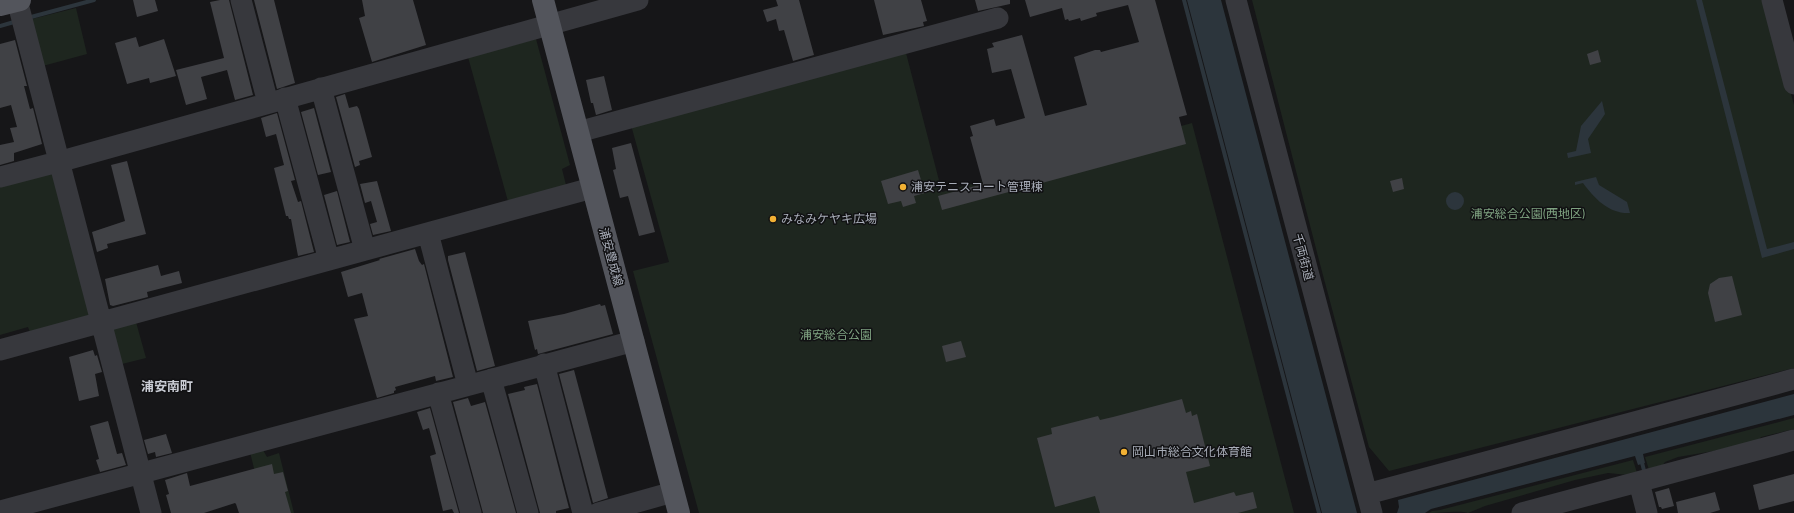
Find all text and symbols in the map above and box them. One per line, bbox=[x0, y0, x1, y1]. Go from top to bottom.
place label: 浦安テニスコート管理棟 bbox=[911, 177, 1043, 196]
marker: 浦安テニスコート管理棟 bbox=[898, 182, 908, 192]
park label: 浦安総合公園(西地区) bbox=[1471, 204, 1585, 223]
place label: みなみケヤキ広場 bbox=[781, 209, 877, 228]
marker: みなみケヤキ広場 bbox=[768, 214, 778, 224]
street label: 浦安豊成線 bbox=[595, 225, 628, 288]
street label: 千両街道 bbox=[1288, 231, 1319, 283]
park label: 浦安総合公園 bbox=[800, 325, 872, 344]
district label: 浦安南町 bbox=[141, 376, 193, 396]
place label: 岡山市総合文化体育館 bbox=[1132, 442, 1252, 461]
marker: 岡山市総合文化体育館 bbox=[1119, 447, 1129, 457]

